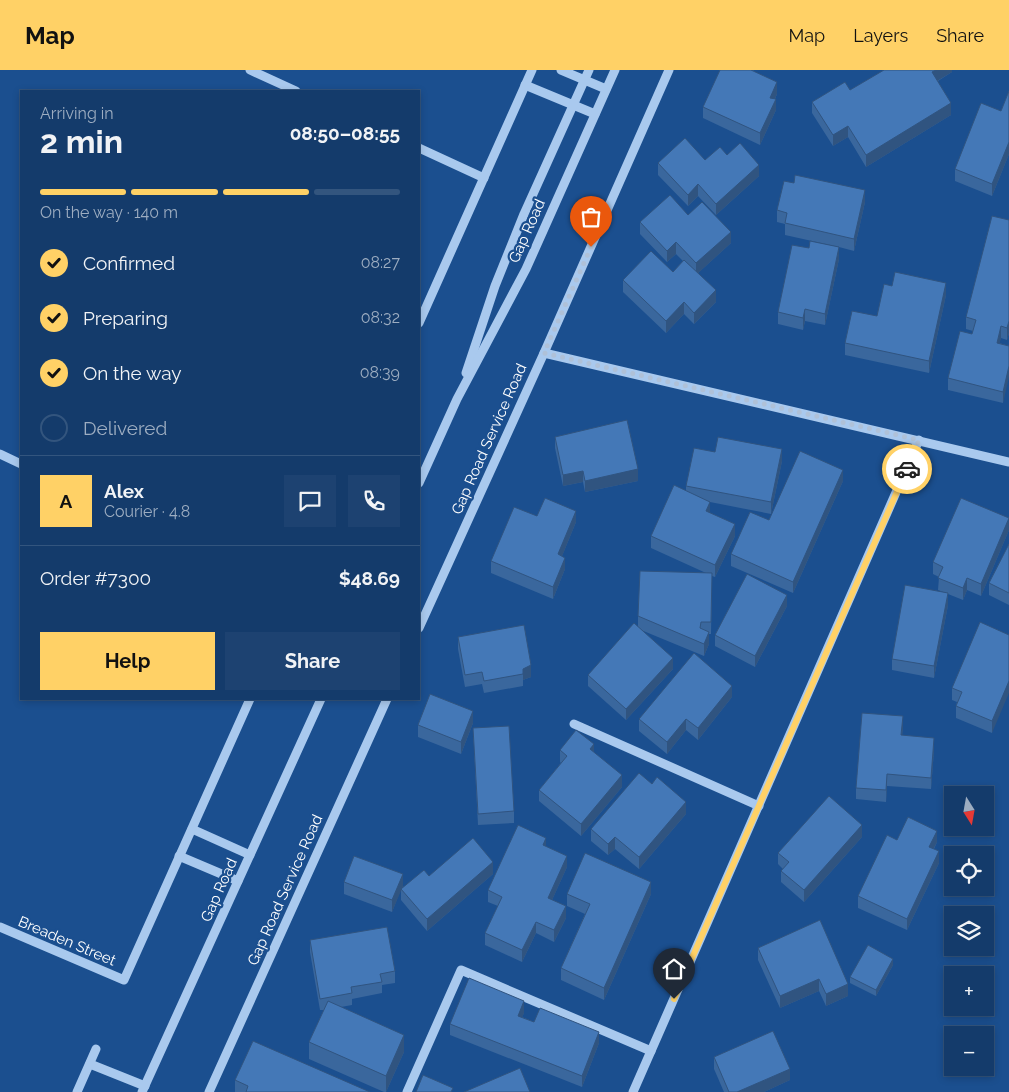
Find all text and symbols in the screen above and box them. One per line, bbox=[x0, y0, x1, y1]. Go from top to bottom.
text: Map bbox=[25, 21, 75, 50]
text: Map bbox=[789, 25, 825, 46]
text: Layers bbox=[853, 25, 908, 46]
text: Share bbox=[936, 25, 984, 46]
text: Arriving in bbox=[40, 104, 114, 123]
text: 08:50–08:55 bbox=[290, 122, 400, 144]
text: 2 min bbox=[40, 123, 123, 160]
street label: Gap Road bbox=[505, 196, 549, 266]
pin bbox=[570, 196, 612, 247]
text: On the way · 140 m bbox=[40, 203, 178, 222]
icon: bag bbox=[577, 203, 605, 231]
icon: check bbox=[40, 249, 68, 277]
text: Confirmed bbox=[83, 252, 175, 274]
text: 08:27 bbox=[361, 253, 400, 272]
icon: check bbox=[40, 304, 68, 332]
text: Preparing bbox=[83, 307, 168, 329]
text: 08:32 bbox=[361, 308, 400, 327]
icon: check bbox=[40, 359, 68, 387]
street label: Gap Road Service Road bbox=[448, 361, 530, 517]
text: On the way bbox=[83, 362, 182, 384]
text: 08:39 bbox=[360, 363, 400, 382]
text: Delivered bbox=[83, 417, 167, 439]
courier bbox=[882, 444, 932, 494]
icon: car bbox=[893, 455, 921, 483]
button: chat bbox=[284, 475, 336, 527]
button: phone bbox=[348, 475, 400, 527]
text: Alex bbox=[104, 480, 144, 502]
text: A bbox=[60, 490, 72, 512]
text: Courier · 4.8 bbox=[104, 502, 190, 521]
text: Order #7300 bbox=[40, 567, 151, 589]
text: $48.69 bbox=[339, 567, 400, 589]
button: Help bbox=[40, 632, 215, 690]
button: Share bbox=[225, 632, 400, 690]
north arrow bbox=[944, 786, 994, 836]
map controls bbox=[944, 786, 994, 1076]
street label: Gap Road Service Road bbox=[244, 812, 326, 968]
button: locate bbox=[944, 846, 994, 896]
street label: Gap Road bbox=[197, 855, 241, 925]
button: layers bbox=[944, 906, 994, 956]
street label: Breaden Street bbox=[15, 912, 119, 970]
pin bbox=[653, 948, 695, 999]
icon: home bbox=[660, 955, 688, 983]
button: + bbox=[944, 966, 994, 1016]
button: − bbox=[944, 1026, 994, 1076]

